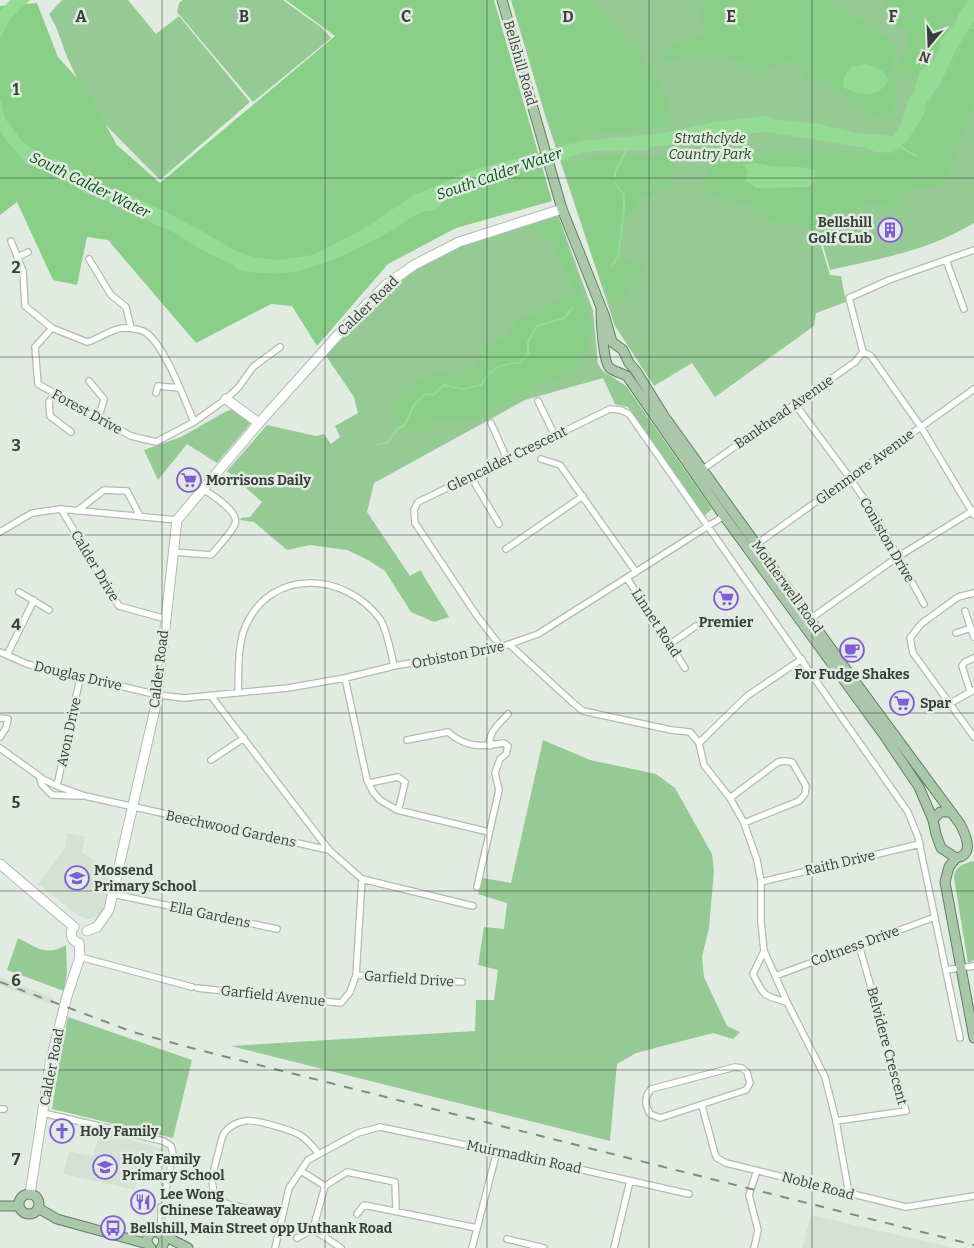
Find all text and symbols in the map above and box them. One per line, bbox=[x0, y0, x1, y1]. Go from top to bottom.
text: A bbox=[75, 7, 87, 26]
text: B bbox=[239, 7, 249, 26]
text: C bbox=[401, 7, 411, 26]
text: D bbox=[562, 7, 574, 26]
text: E bbox=[726, 7, 736, 26]
text: F bbox=[889, 7, 898, 26]
street label: Bellshill Road bbox=[500, 18, 540, 108]
north arrow bbox=[904, 20, 954, 70]
text: N bbox=[917, 47, 933, 67]
text: 1 bbox=[13, 80, 20, 99]
park label: Strathclyde Country Park bbox=[669, 130, 752, 163]
water label: South Calder Water bbox=[434, 144, 565, 204]
water label: South Calder Water bbox=[27, 148, 154, 222]
place label: Bellshill Golf CLub bbox=[808, 214, 873, 247]
building icon: Bellshill Golf CLub bbox=[877, 217, 903, 243]
text: 2 bbox=[11, 258, 21, 277]
street label: Calder Road bbox=[334, 273, 402, 339]
street label: Bankhead Avenue bbox=[731, 371, 837, 453]
street label: Forest Drive bbox=[49, 386, 125, 438]
street label: Glencalder Crescent bbox=[444, 423, 570, 495]
street label: Glenmore Avenue bbox=[812, 426, 918, 508]
text: 3 bbox=[11, 436, 21, 455]
supermarket icon: Morrisons Daily bbox=[176, 467, 202, 493]
place label: Morrisons Daily bbox=[206, 472, 311, 489]
street label: Coniston Drive bbox=[856, 494, 918, 586]
street label: Calder Drive bbox=[67, 527, 123, 605]
street label: Motherwell Road bbox=[748, 537, 826, 637]
supermarket icon: Premier bbox=[713, 585, 739, 611]
street label: Linnet Road bbox=[628, 586, 684, 660]
place label: Premier bbox=[699, 614, 754, 631]
text: 4 bbox=[11, 615, 21, 634]
street label: Calder Road bbox=[146, 629, 172, 709]
cafe icon: For Fudge Shakes bbox=[839, 637, 865, 663]
street label: Orbiston Drive bbox=[410, 638, 506, 672]
street label: Douglas Drive bbox=[32, 658, 124, 694]
place label: For Fudge Shakes bbox=[794, 666, 910, 683]
supermarket icon: Spar bbox=[889, 690, 915, 716]
place label: Spar bbox=[920, 695, 951, 712]
street label: Avon Drive bbox=[53, 696, 85, 768]
text: 5 bbox=[12, 793, 21, 812]
street label: Beechwood Gardens bbox=[164, 807, 298, 851]
street label: Raith Drive bbox=[803, 847, 877, 879]
place label: Mossend Primary School bbox=[94, 862, 197, 895]
school or university icon: Mossend Primary School bbox=[64, 865, 90, 891]
street label: Ella Gardens bbox=[168, 898, 252, 932]
street label: Coltness Drive bbox=[808, 922, 902, 970]
street label: Garfield Drive bbox=[363, 967, 455, 991]
text: 6 bbox=[11, 971, 21, 990]
street label: Garfield Avenue bbox=[220, 982, 326, 1010]
street label: Belvidere Crescent bbox=[863, 985, 911, 1107]
street label: Calder Road bbox=[36, 1027, 68, 1107]
church icon: Holy Family bbox=[49, 1118, 75, 1144]
place label: Holy Family bbox=[80, 1123, 159, 1140]
street label: Muirmadkin Road bbox=[465, 1137, 583, 1177]
text: 7 bbox=[12, 1150, 21, 1169]
place label: Holy Family Primary School bbox=[122, 1151, 225, 1184]
school or university icon: Holy Family Primary School bbox=[92, 1154, 118, 1180]
street label: Noble Road bbox=[780, 1168, 856, 1204]
place label: Lee Wong Chinese Takeaway bbox=[160, 1186, 281, 1219]
restaurant icon: Lee Wong Chinese Takeaway bbox=[130, 1189, 156, 1215]
bus stop icon: Bellshill, Main Street opp Unthank Road bbox=[100, 1215, 126, 1241]
place label: Bellshill, Main Street opp Unthank Road bbox=[130, 1220, 393, 1237]

